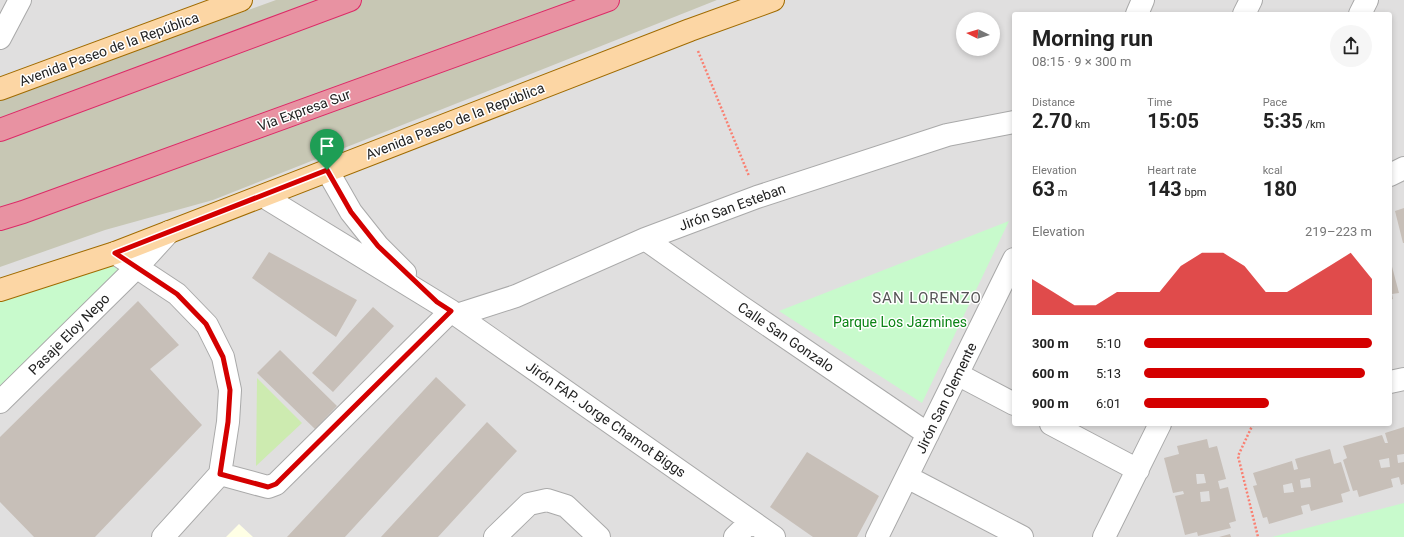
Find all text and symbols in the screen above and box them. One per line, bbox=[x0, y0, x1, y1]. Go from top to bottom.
street label: Avenida Paseo de la República bbox=[17, 9, 201, 89]
north arrow bbox=[956, 12, 1000, 56]
map controls bbox=[956, 12, 1000, 56]
button: share bbox=[1330, 25, 1372, 67]
text: Morning run bbox=[1032, 26, 1153, 51]
text: 08:15 · 9 × 300 m bbox=[1032, 54, 1131, 69]
street label: Avenida Paseo de la República bbox=[363, 79, 547, 163]
street label: Via Expresa Sur bbox=[256, 86, 353, 134]
text: Distance bbox=[1032, 96, 1075, 109]
text: Time bbox=[1147, 96, 1172, 109]
text: Pace bbox=[1263, 96, 1287, 109]
text: 2.70 bbox=[1032, 109, 1072, 133]
text: 15:05 bbox=[1147, 109, 1199, 133]
text: 5:35 bbox=[1263, 109, 1303, 133]
text: km bbox=[1072, 118, 1090, 131]
text: /km bbox=[1303, 118, 1325, 131]
pin bbox=[310, 129, 344, 170]
icon: arrive bbox=[316, 135, 338, 157]
text: Elevation bbox=[1032, 164, 1077, 177]
text: Heart rate bbox=[1147, 164, 1196, 177]
text: kcal bbox=[1263, 164, 1283, 177]
text: 63 bbox=[1032, 177, 1055, 201]
text: 143 bbox=[1147, 177, 1182, 201]
text: 180 bbox=[1263, 177, 1297, 201]
street label: Jirón San Esteban bbox=[676, 180, 788, 234]
text: m bbox=[1055, 186, 1067, 199]
text: bpm bbox=[1182, 186, 1207, 199]
text: Elevation bbox=[1032, 224, 1085, 239]
text: 219–223 m bbox=[1305, 224, 1372, 239]
district label: SAN LORENZO bbox=[872, 289, 982, 307]
street label: Pasaje Eloy Nepo bbox=[25, 290, 113, 378]
street label: Calle San Gonzalo bbox=[735, 299, 837, 375]
park label: Parque Los Jazmines bbox=[833, 314, 967, 330]
text: 300 m bbox=[1032, 336, 1069, 351]
text: 5:10 bbox=[1096, 336, 1121, 351]
street label: Jirón San Clemente bbox=[912, 340, 980, 456]
street label: Jirón FAP. Jorge Chamot Biggs bbox=[523, 358, 689, 480]
text: 600 m bbox=[1032, 366, 1069, 381]
text: 5:13 bbox=[1096, 366, 1121, 381]
text: 900 m bbox=[1032, 396, 1069, 411]
text: 6:01 bbox=[1096, 396, 1121, 411]

